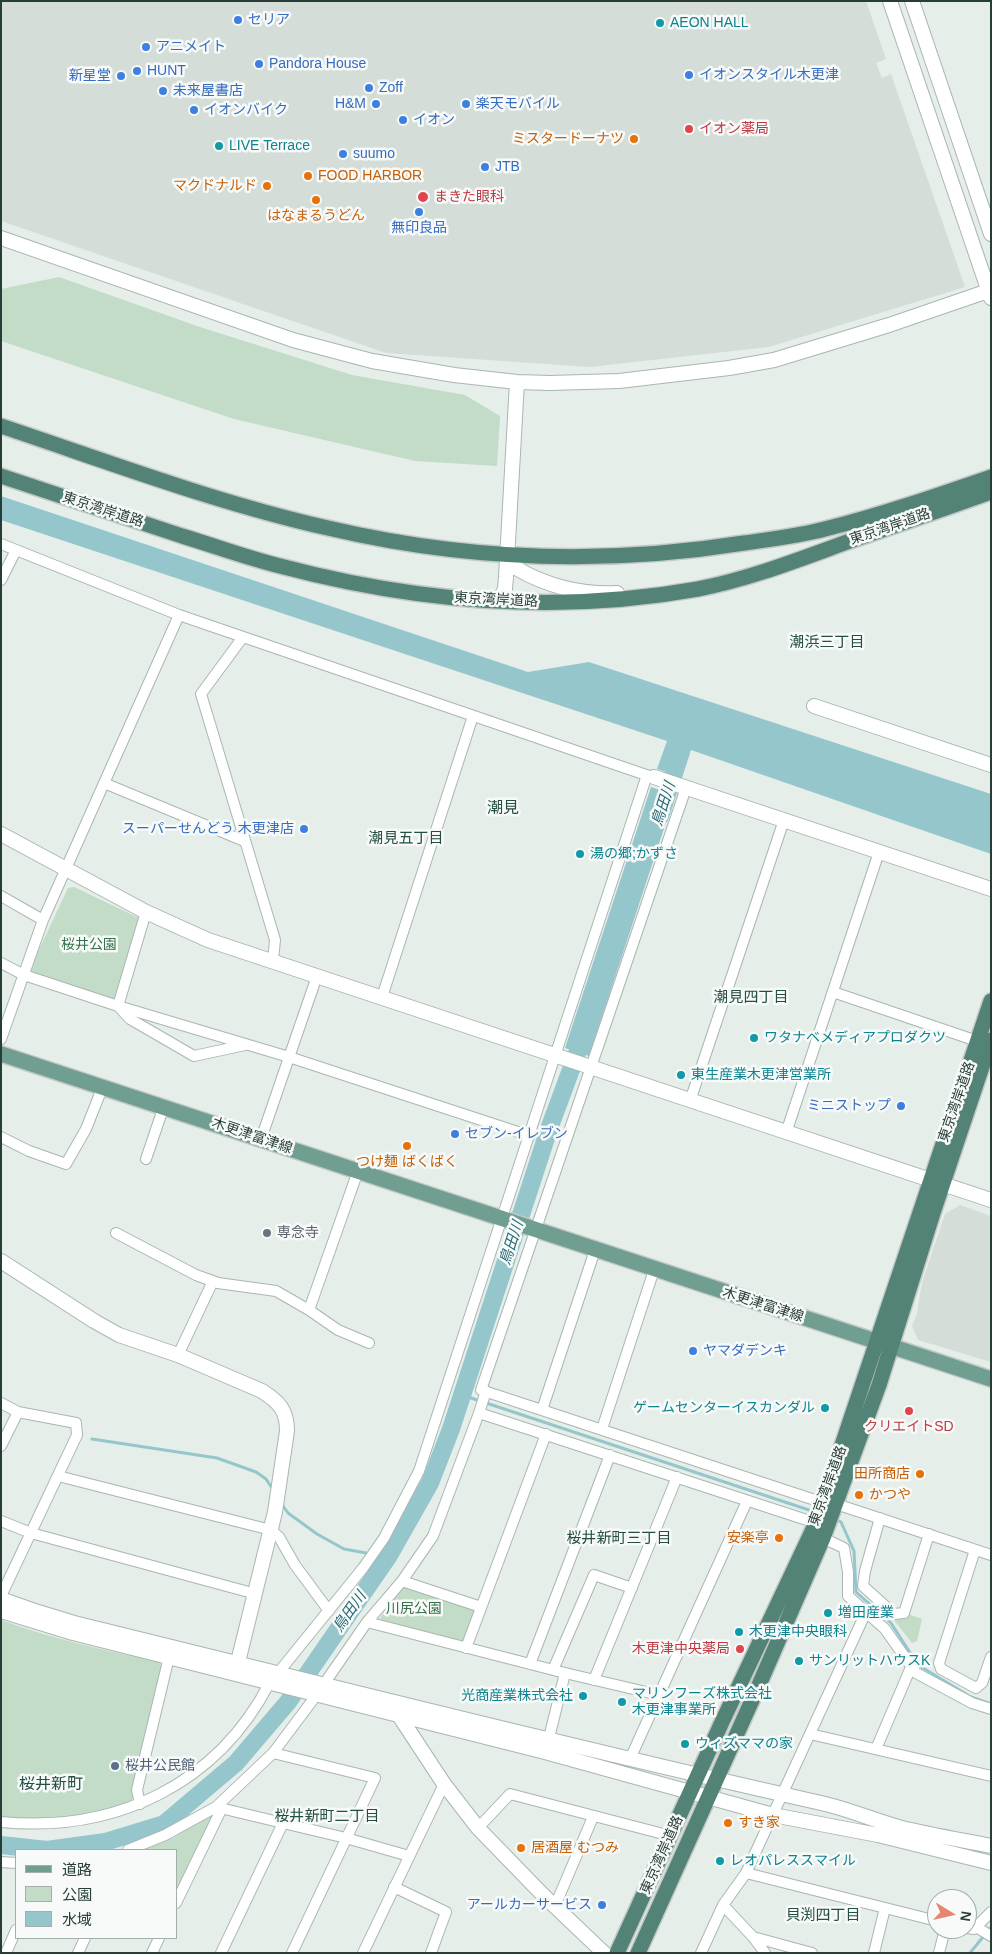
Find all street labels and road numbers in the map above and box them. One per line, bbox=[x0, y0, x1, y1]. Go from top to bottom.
street label: 東京湾岸道路 bbox=[60, 489, 146, 531]
street label: 東京湾岸道路 bbox=[848, 505, 932, 549]
street label: 東京湾岸道路 bbox=[454, 589, 538, 611]
street label: 東京湾岸道路 bbox=[935, 1060, 979, 1144]
street label: 木更津富津線 bbox=[210, 1114, 294, 1158]
street label: 木更津富津線 bbox=[720, 1284, 806, 1326]
street label: 東京湾岸道路 bbox=[806, 1444, 850, 1528]
street label: 東京湾岸道路 bbox=[637, 1813, 687, 1897]

